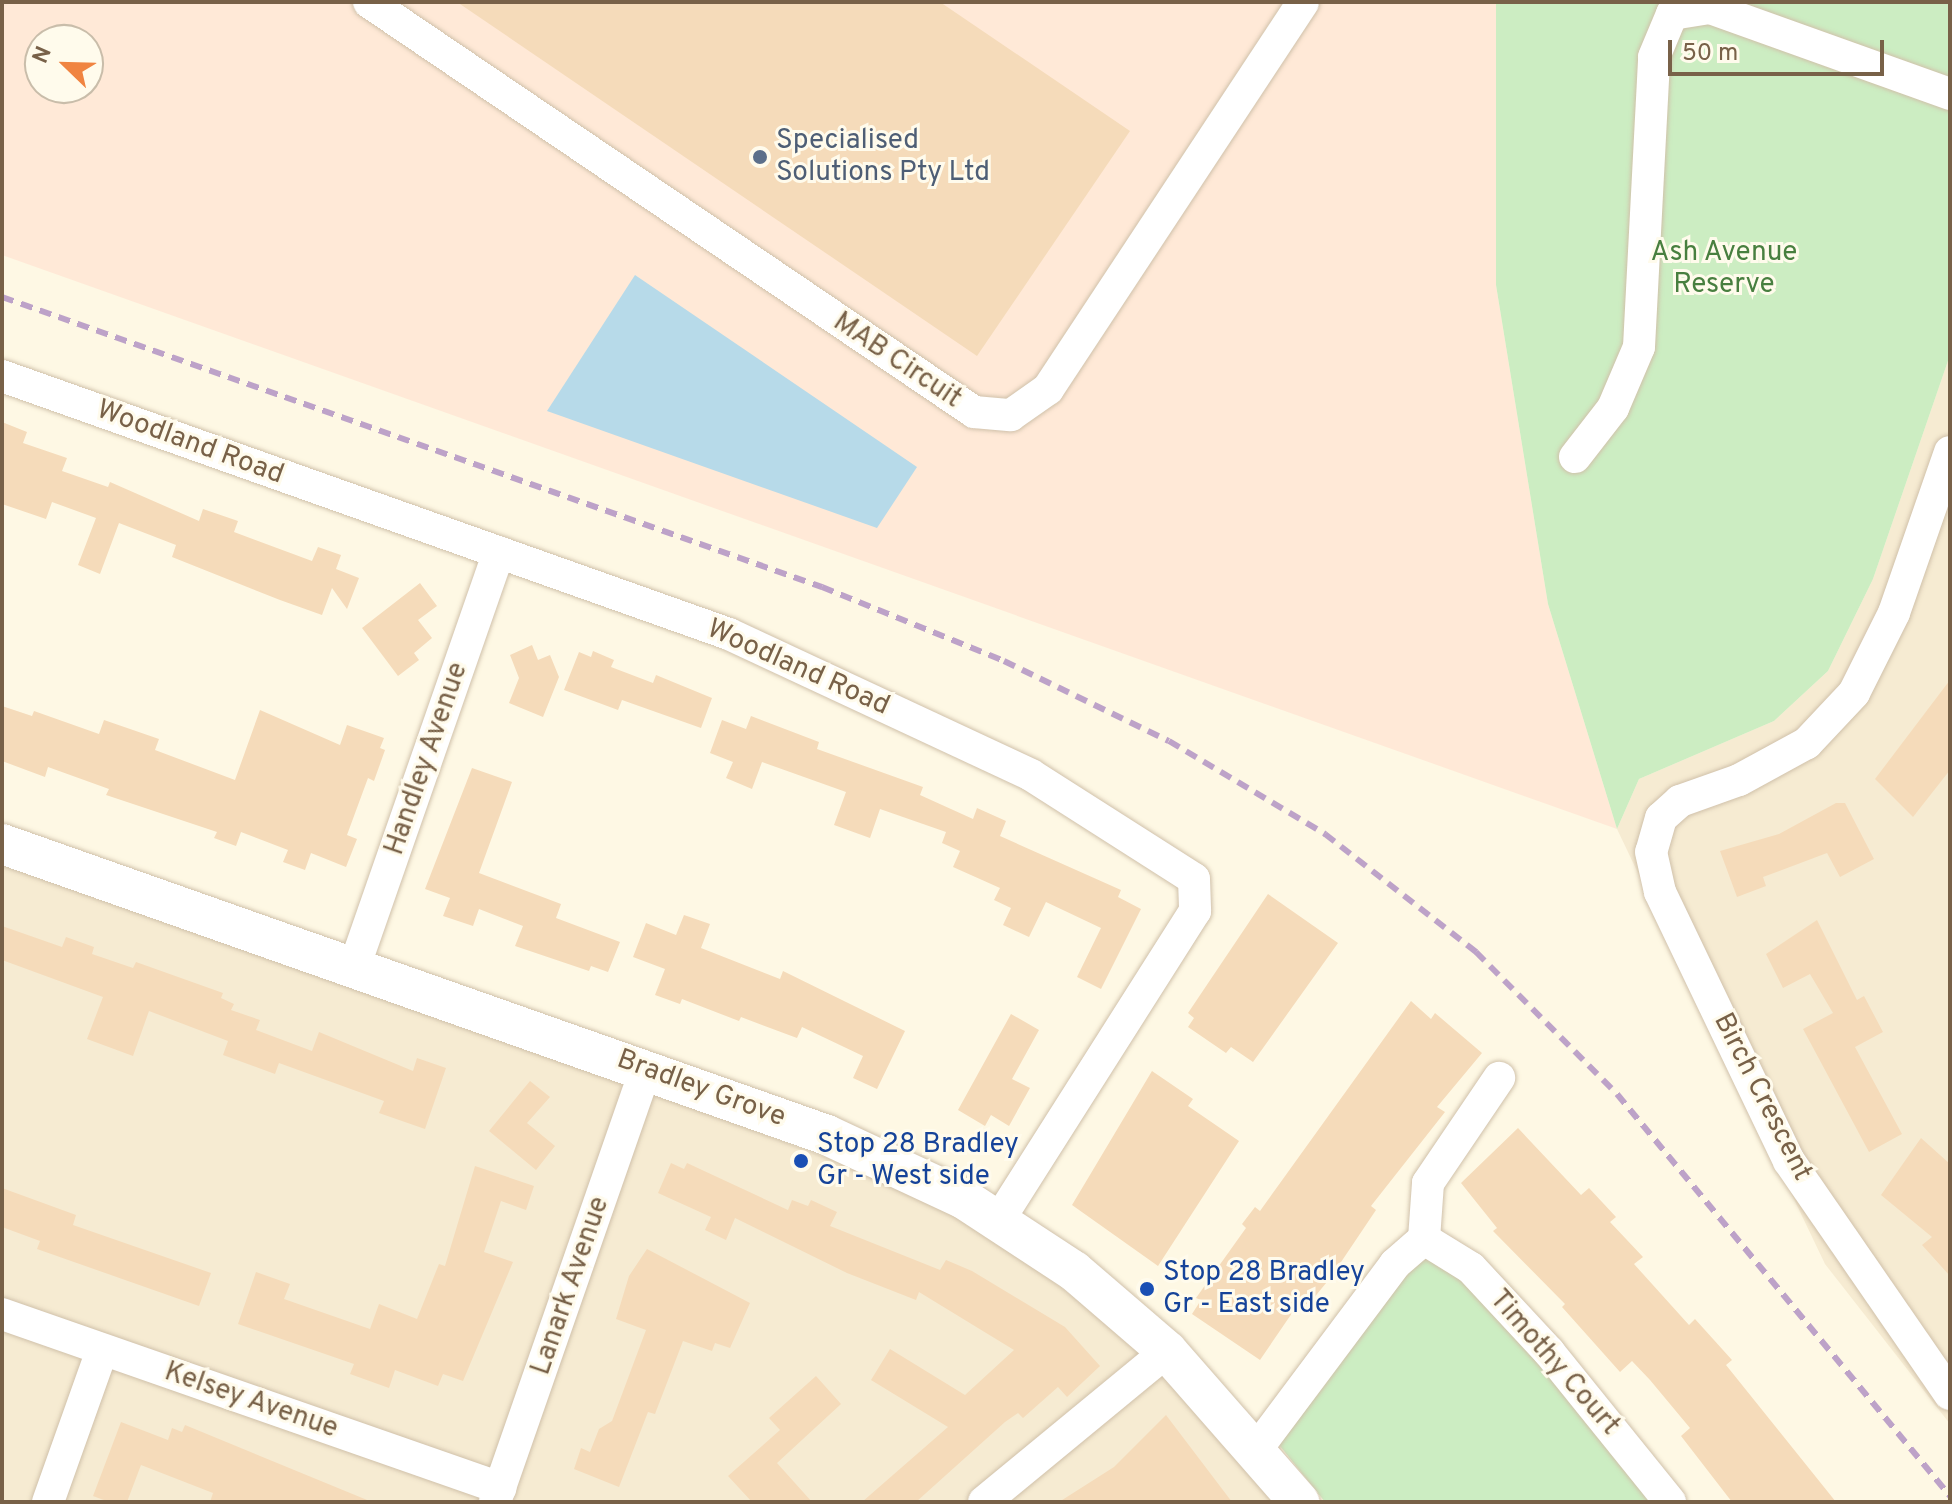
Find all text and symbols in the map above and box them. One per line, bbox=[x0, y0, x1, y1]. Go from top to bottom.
north arrow bbox=[24, 24, 104, 104]
scale bar bbox=[1672, 24, 1888, 74]
text: 50 m bbox=[1682, 39, 1738, 69]
text: N bbox=[28, 43, 59, 68]
place label: Specialised Solutions Pty Ltd bbox=[776, 124, 990, 190]
marker: Specialised Solutions Pty Ltd bbox=[751, 148, 769, 166]
park label: Ash Avenue Reserve bbox=[1650, 236, 1798, 302]
street label: MAB Circuit bbox=[826, 306, 968, 416]
street label: Woodland Road bbox=[92, 394, 288, 492]
street label: Woodland Road bbox=[701, 613, 895, 723]
street label: Handley Avenue bbox=[378, 658, 476, 860]
street label: Birch Crescent bbox=[1705, 1008, 1819, 1186]
street label: Bradley Grove bbox=[612, 1043, 790, 1135]
place label: Stop 28 Bradley Gr - West side bbox=[817, 1128, 1019, 1194]
marker: Stop 28 Bradley Gr - West side bbox=[792, 1152, 810, 1170]
street label: Lanark Avenue bbox=[525, 1192, 617, 1380]
place label: Stop 28 Bradley Gr - East side bbox=[1163, 1256, 1365, 1322]
marker: Stop 28 Bradley Gr - East side bbox=[1138, 1280, 1156, 1298]
street label: Timothy Court bbox=[1482, 1283, 1626, 1443]
street label: Kelsey Avenue bbox=[159, 1355, 343, 1447]

